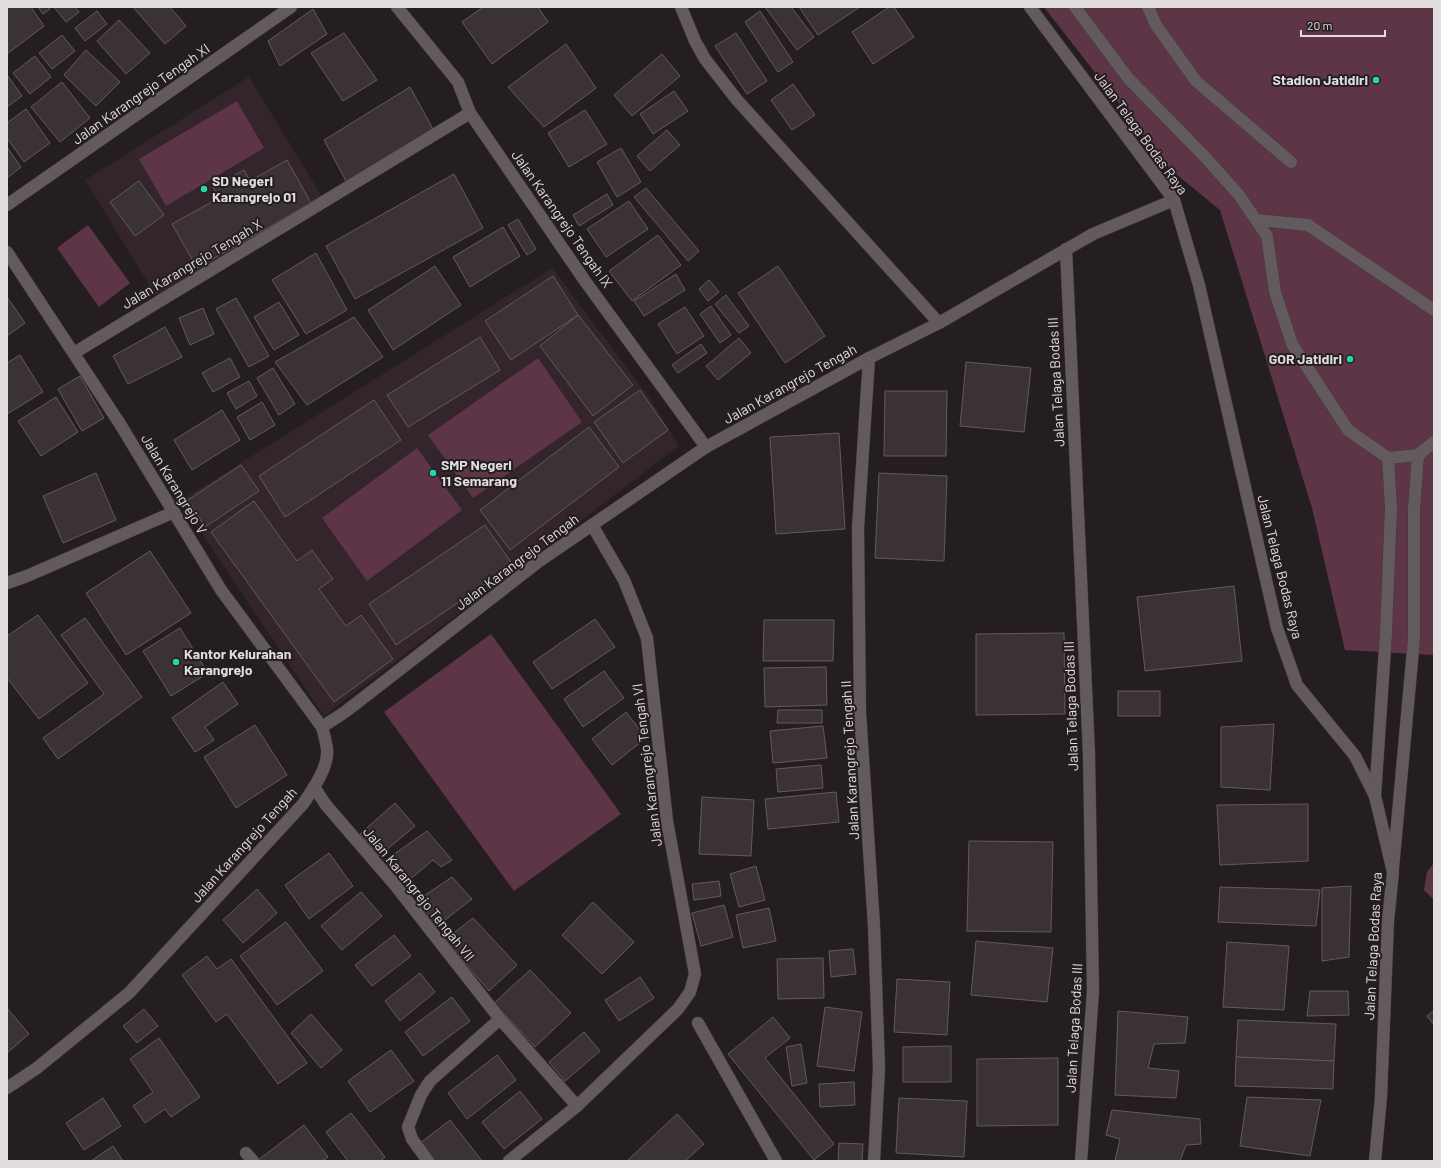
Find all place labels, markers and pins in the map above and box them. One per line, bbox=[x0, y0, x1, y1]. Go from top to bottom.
place label: Stadion Jatidiri bbox=[1272, 71, 1368, 88]
marker: Stadion Jatidiri bbox=[1371, 75, 1381, 85]
place label: SD Negeri Karangrejo 01 bbox=[212, 172, 296, 205]
marker: SD Negeri Karangrejo 01 bbox=[199, 184, 209, 194]
place label: GOR Jatidiri bbox=[1269, 350, 1342, 367]
marker: GOR Jatidiri bbox=[1345, 354, 1355, 364]
place label: SMP Negeri 11 Semarang bbox=[441, 456, 517, 489]
marker: SMP Negeri 11 Semarang bbox=[428, 468, 438, 478]
place label: Kantor Kelurahan Karangrejo bbox=[184, 645, 291, 678]
marker: Kantor Kelurahan Karangrejo bbox=[171, 657, 181, 667]

